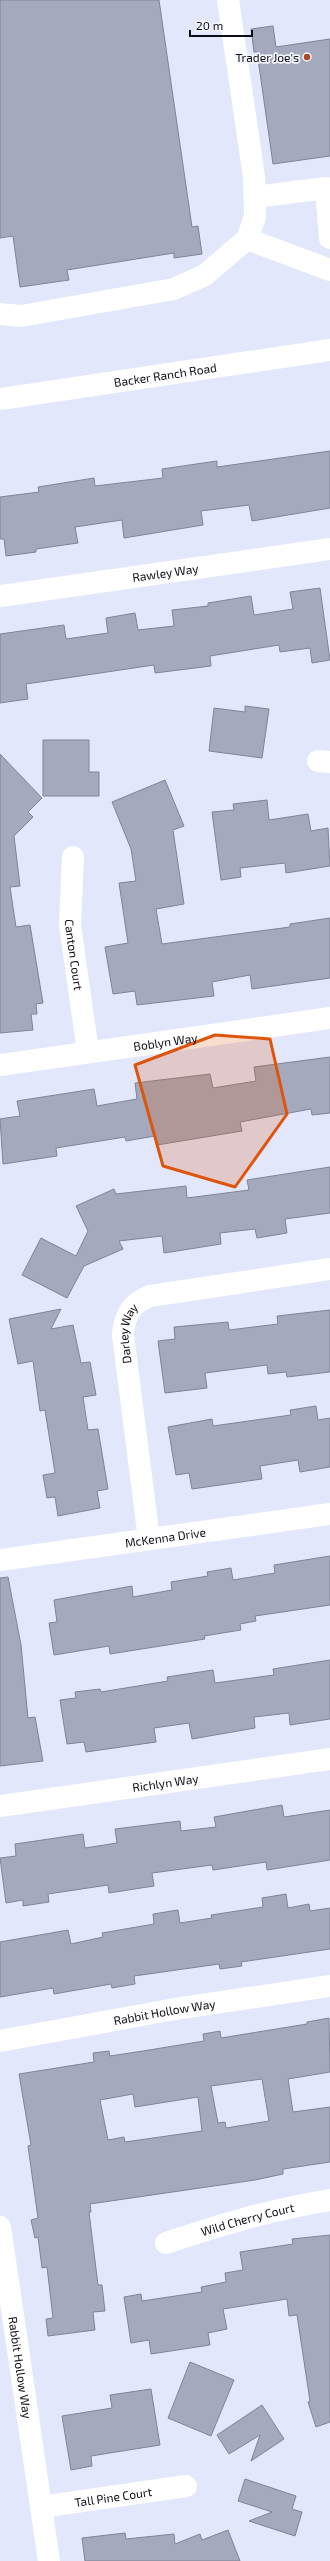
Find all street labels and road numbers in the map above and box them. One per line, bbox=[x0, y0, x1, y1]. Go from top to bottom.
street label: Backer Ranch Road bbox=[113, 360, 218, 389]
street label: Rawley Way bbox=[131, 561, 200, 584]
street label: Canton Court bbox=[63, 919, 86, 991]
street label: Boblyn Way bbox=[132, 1030, 199, 1053]
street label: Darley Way bbox=[116, 1299, 141, 1364]
street label: McKenna Drive bbox=[124, 1524, 207, 1550]
street label: Richlyn Way bbox=[131, 1771, 200, 1794]
street label: Rabbit Hollow Way bbox=[112, 1996, 217, 2027]
street label: Wild Cherry Court bbox=[199, 2200, 296, 2238]
street label: Rabbit Hollow Way bbox=[6, 2315, 35, 2420]
street label: Tall Pine Court bbox=[74, 2484, 153, 2509]

